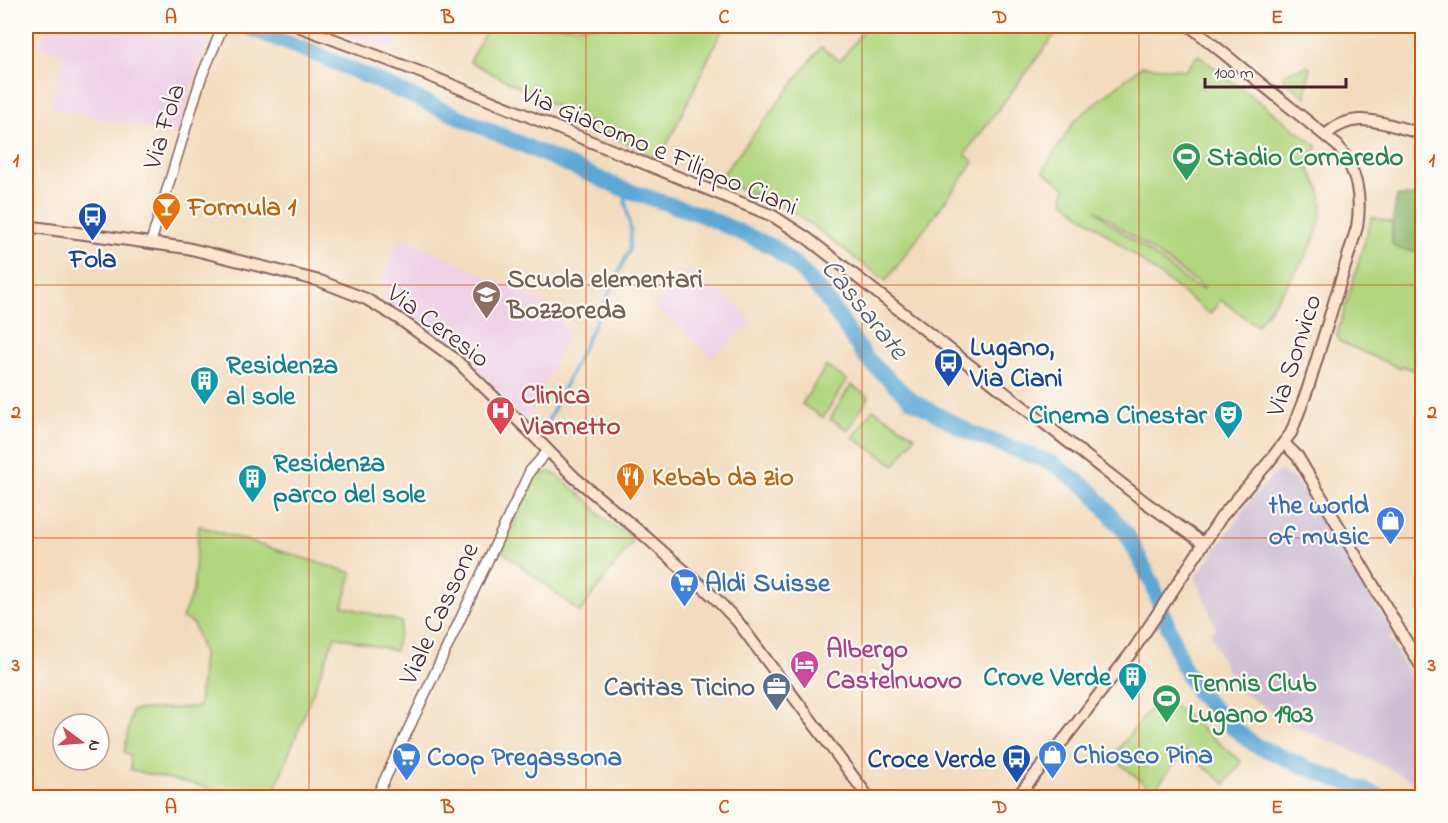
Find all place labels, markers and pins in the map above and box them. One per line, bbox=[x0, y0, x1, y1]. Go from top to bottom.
place label: Stadio Cornaredo bbox=[1207, 139, 1404, 178]
sports icon: Stadio Cornaredo bbox=[1170, 140, 1202, 182]
place label: Formula 1 bbox=[186, 189, 297, 228]
bar icon: Formula 1 bbox=[151, 190, 183, 232]
bus stop icon: Fola bbox=[77, 200, 109, 242]
place label: Fola bbox=[67, 241, 117, 280]
place label: Scuola elementari Bozzoreda bbox=[505, 261, 703, 331]
school or university icon: Scuola elementari Bozzoreda bbox=[470, 278, 502, 320]
place label: Lugano, Via Ciani bbox=[969, 329, 1063, 399]
bus stop icon: Lugano, Via Ciani bbox=[933, 346, 965, 388]
place label: Residenza al sole bbox=[226, 347, 338, 417]
building icon: Residenza al sole bbox=[189, 364, 221, 406]
place label: Clinica Viarnetto bbox=[520, 377, 620, 447]
hospital icon: Clinica Viarnetto bbox=[484, 394, 516, 436]
place label: Cinema Cinestar bbox=[1029, 397, 1208, 436]
theatre icon: Cinema Cinestar bbox=[1212, 398, 1244, 440]
place label: Residenza parco del sole bbox=[273, 445, 426, 515]
place label: Kebab da zio bbox=[652, 459, 794, 498]
restaurant icon: Kebab da zio bbox=[615, 460, 647, 502]
building icon: Residenza parco del sole bbox=[236, 462, 268, 504]
place label: the world of music bbox=[1268, 487, 1370, 557]
shop icon: the world of music bbox=[1374, 504, 1406, 546]
place label: Aldi Suisse bbox=[705, 565, 831, 604]
supermarket icon: Aldi Suisse bbox=[668, 566, 700, 608]
place label: Albergo Castelnuovo bbox=[826, 631, 962, 701]
hotel icon: Albergo Castelnuovo bbox=[789, 648, 821, 690]
place label: Crove Verde bbox=[983, 659, 1112, 698]
building icon: Crove Verde bbox=[1116, 660, 1148, 702]
place label: Tennis Club Lugano 1903 bbox=[1188, 665, 1317, 736]
place label: Caritas Ticino bbox=[604, 669, 755, 708]
office icon: Caritas Ticino bbox=[760, 670, 792, 712]
sports icon: Tennis Club Lugano 1903 bbox=[1151, 682, 1183, 724]
place label: Chiosco Pina bbox=[1073, 737, 1213, 776]
shop icon: Chiosco Pina bbox=[1036, 738, 1068, 780]
place label: Coop Pregassona bbox=[427, 739, 622, 779]
supermarket icon: Coop Pregassona bbox=[390, 740, 422, 782]
place label: Croce Verde bbox=[868, 741, 997, 780]
bus stop icon: Croce Verde bbox=[1001, 742, 1033, 784]

